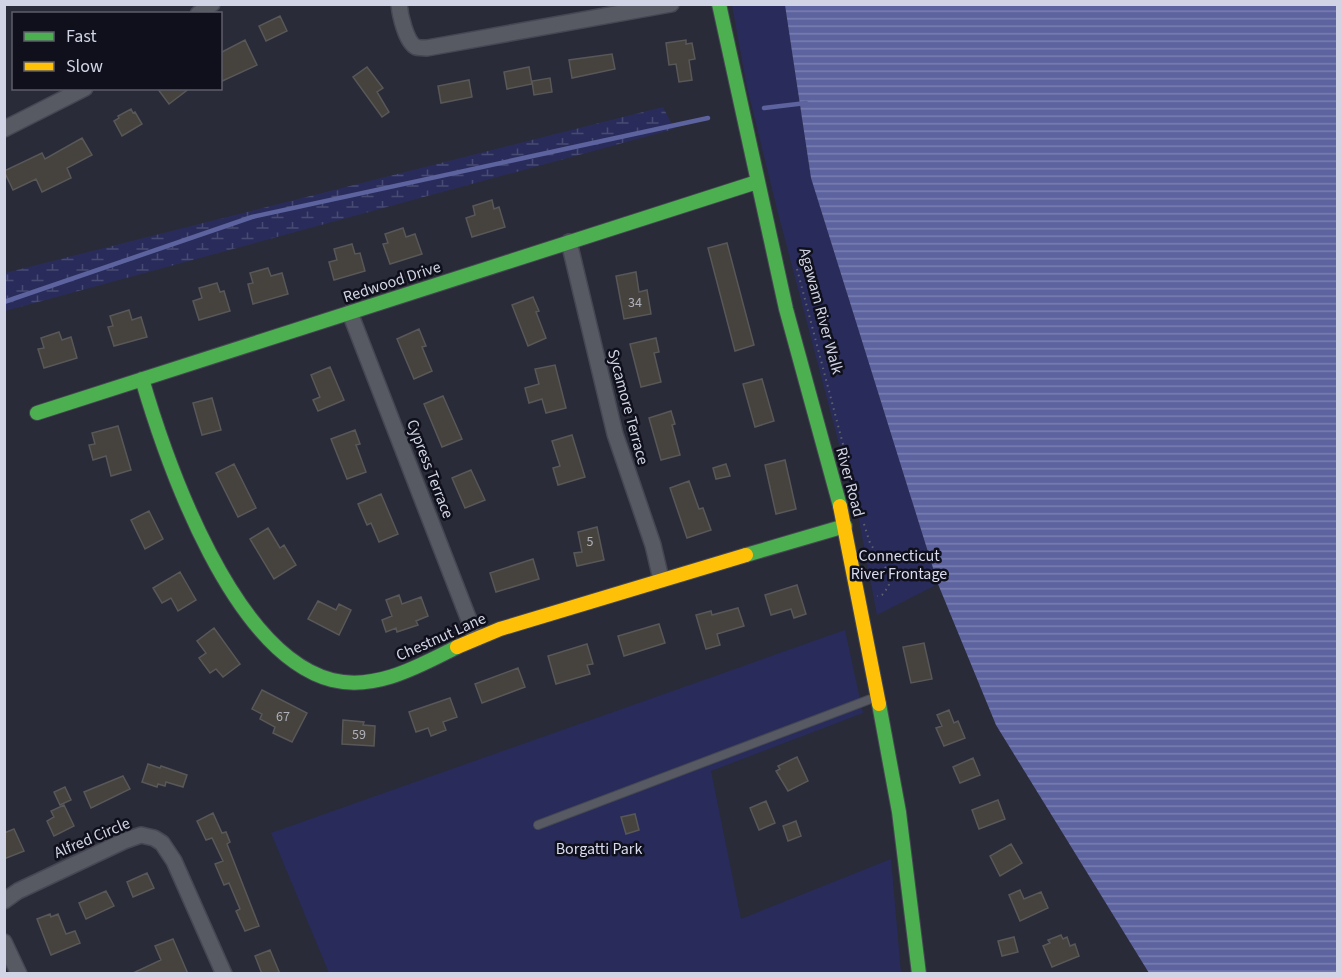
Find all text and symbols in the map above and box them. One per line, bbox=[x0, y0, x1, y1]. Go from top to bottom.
legend bbox=[12, 12, 222, 90]
text: Fast bbox=[66, 24, 97, 49]
text: Slow bbox=[66, 54, 103, 79]
street label: Agawam River Walk bbox=[794, 245, 848, 377]
street label: Redwood Drive bbox=[340, 256, 444, 308]
house number: 34 bbox=[628, 293, 642, 313]
street label: Sycamore Terrace bbox=[602, 347, 654, 467]
street label: Cypress Terrace bbox=[401, 416, 459, 522]
street label: River Road bbox=[830, 445, 870, 519]
house number: 5 bbox=[587, 532, 594, 552]
park label: Connecticut River Frontage bbox=[851, 545, 947, 585]
street label: Chestnut Lane bbox=[393, 607, 489, 667]
house number: 67 bbox=[276, 707, 290, 727]
house number: 59 bbox=[352, 725, 366, 745]
street label: Alfred Circle bbox=[51, 812, 133, 864]
park label: Borgatti Park bbox=[556, 838, 642, 860]

